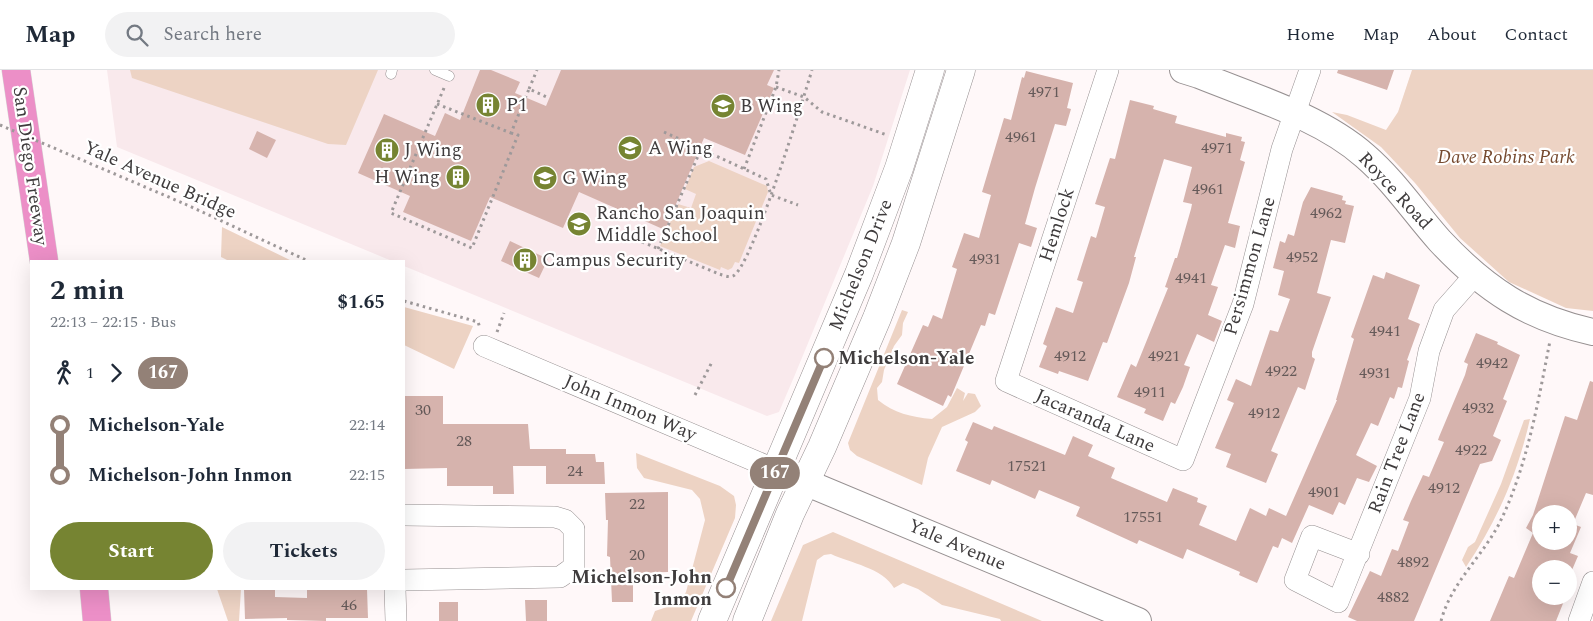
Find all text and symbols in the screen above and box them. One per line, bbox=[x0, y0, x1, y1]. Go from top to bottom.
search box bbox=[105, 12, 455, 57]
text: Map bbox=[25, 17, 75, 53]
text: Search here bbox=[163, 20, 262, 49]
icon: search bbox=[123, 21, 151, 49]
text: Home bbox=[1286, 21, 1335, 48]
text: Map bbox=[1363, 21, 1399, 48]
text: About bbox=[1427, 21, 1477, 48]
text: Contact bbox=[1505, 21, 1568, 48]
house number: 4971 bbox=[1028, 80, 1060, 104]
street label: San Diego Freeway bbox=[4, 85, 56, 248]
place label: P1 bbox=[506, 91, 528, 120]
building icon: P1 bbox=[475, 92, 501, 118]
place label: B Wing bbox=[740, 92, 803, 121]
school or university icon: B Wing bbox=[710, 93, 736, 119]
house number: 4961 bbox=[1005, 125, 1037, 149]
street label: Yale Avenue Bridge bbox=[79, 133, 241, 227]
place label: A Wing bbox=[648, 134, 713, 163]
school or university icon: A Wing bbox=[617, 135, 643, 161]
place label: J Wing bbox=[404, 136, 462, 165]
house number: 4971 bbox=[1201, 136, 1233, 160]
building icon: J Wing bbox=[374, 137, 400, 163]
park label: Dave Robins Park bbox=[1437, 143, 1575, 172]
street label: Royce Road bbox=[1351, 145, 1439, 237]
place label: H Wing bbox=[374, 163, 440, 192]
building icon: H Wing bbox=[445, 164, 471, 190]
place label: G Wing bbox=[562, 164, 627, 193]
school or university icon: G Wing bbox=[532, 165, 558, 191]
house number: 4961 bbox=[1192, 177, 1224, 201]
street label: Hemlock bbox=[1031, 184, 1083, 266]
street label: Persimmon Lane bbox=[1216, 193, 1284, 339]
street label: Michelson Drive bbox=[821, 195, 901, 335]
place label: Rancho San Joaquin Middle School bbox=[596, 199, 765, 250]
house number: 4962 bbox=[1310, 201, 1342, 225]
school or university icon: Rancho San Joaquin Middle School bbox=[566, 211, 592, 237]
house number: 4952 bbox=[1286, 245, 1318, 269]
place label: Campus Security bbox=[542, 246, 685, 275]
building icon: Campus Security bbox=[512, 247, 538, 273]
house number: 4931 bbox=[969, 247, 1001, 271]
house number: 4941 bbox=[1175, 266, 1207, 290]
text: 2 min bbox=[50, 269, 125, 312]
text: $1.65 bbox=[337, 288, 385, 317]
text: 22:13 – 22:15 · Bus bbox=[50, 310, 176, 334]
house number: 4941 bbox=[1369, 319, 1401, 343]
place label: Michelson-Yale bbox=[838, 344, 974, 373]
house number: 4912 bbox=[1054, 344, 1086, 368]
house number: 4921 bbox=[1148, 344, 1180, 368]
marker: Michelson-Yale bbox=[814, 348, 834, 368]
house number: 4942 bbox=[1476, 351, 1508, 375]
icon: walk bbox=[50, 359, 78, 387]
icon: forward bbox=[102, 359, 130, 387]
text: 167 bbox=[148, 359, 178, 386]
house number: 4922 bbox=[1265, 359, 1297, 383]
text: 1 bbox=[86, 361, 94, 385]
house number: 4931 bbox=[1359, 361, 1391, 385]
street label: John Inmon Way bbox=[559, 367, 702, 449]
house number: 4911 bbox=[1134, 380, 1166, 404]
street label: Jacaranda Lane bbox=[1030, 382, 1160, 460]
street label: Rain Tree Lane bbox=[1360, 388, 1434, 518]
house number: 4932 bbox=[1462, 396, 1494, 420]
house number: 30 bbox=[415, 398, 431, 422]
house number: 4912 bbox=[1248, 401, 1280, 425]
text: Michelson-Yale bbox=[88, 411, 224, 440]
text: 22:14 bbox=[349, 413, 385, 437]
house number: 28 bbox=[456, 429, 472, 453]
house number: 4922 bbox=[1455, 438, 1487, 462]
house number: 17521 bbox=[1007, 454, 1047, 478]
line badge: 167 bbox=[746, 457, 804, 489]
house number: 24 bbox=[567, 459, 583, 483]
text: 167 bbox=[760, 459, 790, 486]
text: Michelson-John Inmon bbox=[88, 461, 292, 490]
text: 22:15 bbox=[349, 463, 385, 487]
house number: 4912 bbox=[1428, 476, 1460, 500]
house number: 4901 bbox=[1308, 480, 1340, 504]
house number: 22 bbox=[629, 492, 645, 516]
house number: 17551 bbox=[1123, 505, 1163, 529]
map controls bbox=[1532, 505, 1577, 605]
button: + bbox=[1532, 505, 1577, 550]
street label: Yale Avenue bbox=[904, 511, 1010, 579]
button: Start bbox=[50, 522, 213, 580]
button: Tickets bbox=[223, 522, 385, 580]
house number: 20 bbox=[629, 543, 645, 567]
house number: 4892 bbox=[1397, 550, 1429, 574]
button: − bbox=[1532, 560, 1577, 605]
place label: Michelson-John Inmon bbox=[571, 563, 712, 614]
marker: Michelson-John Inmon bbox=[716, 578, 736, 598]
house number: 4882 bbox=[1377, 585, 1409, 609]
house number: 46 bbox=[341, 593, 357, 617]

